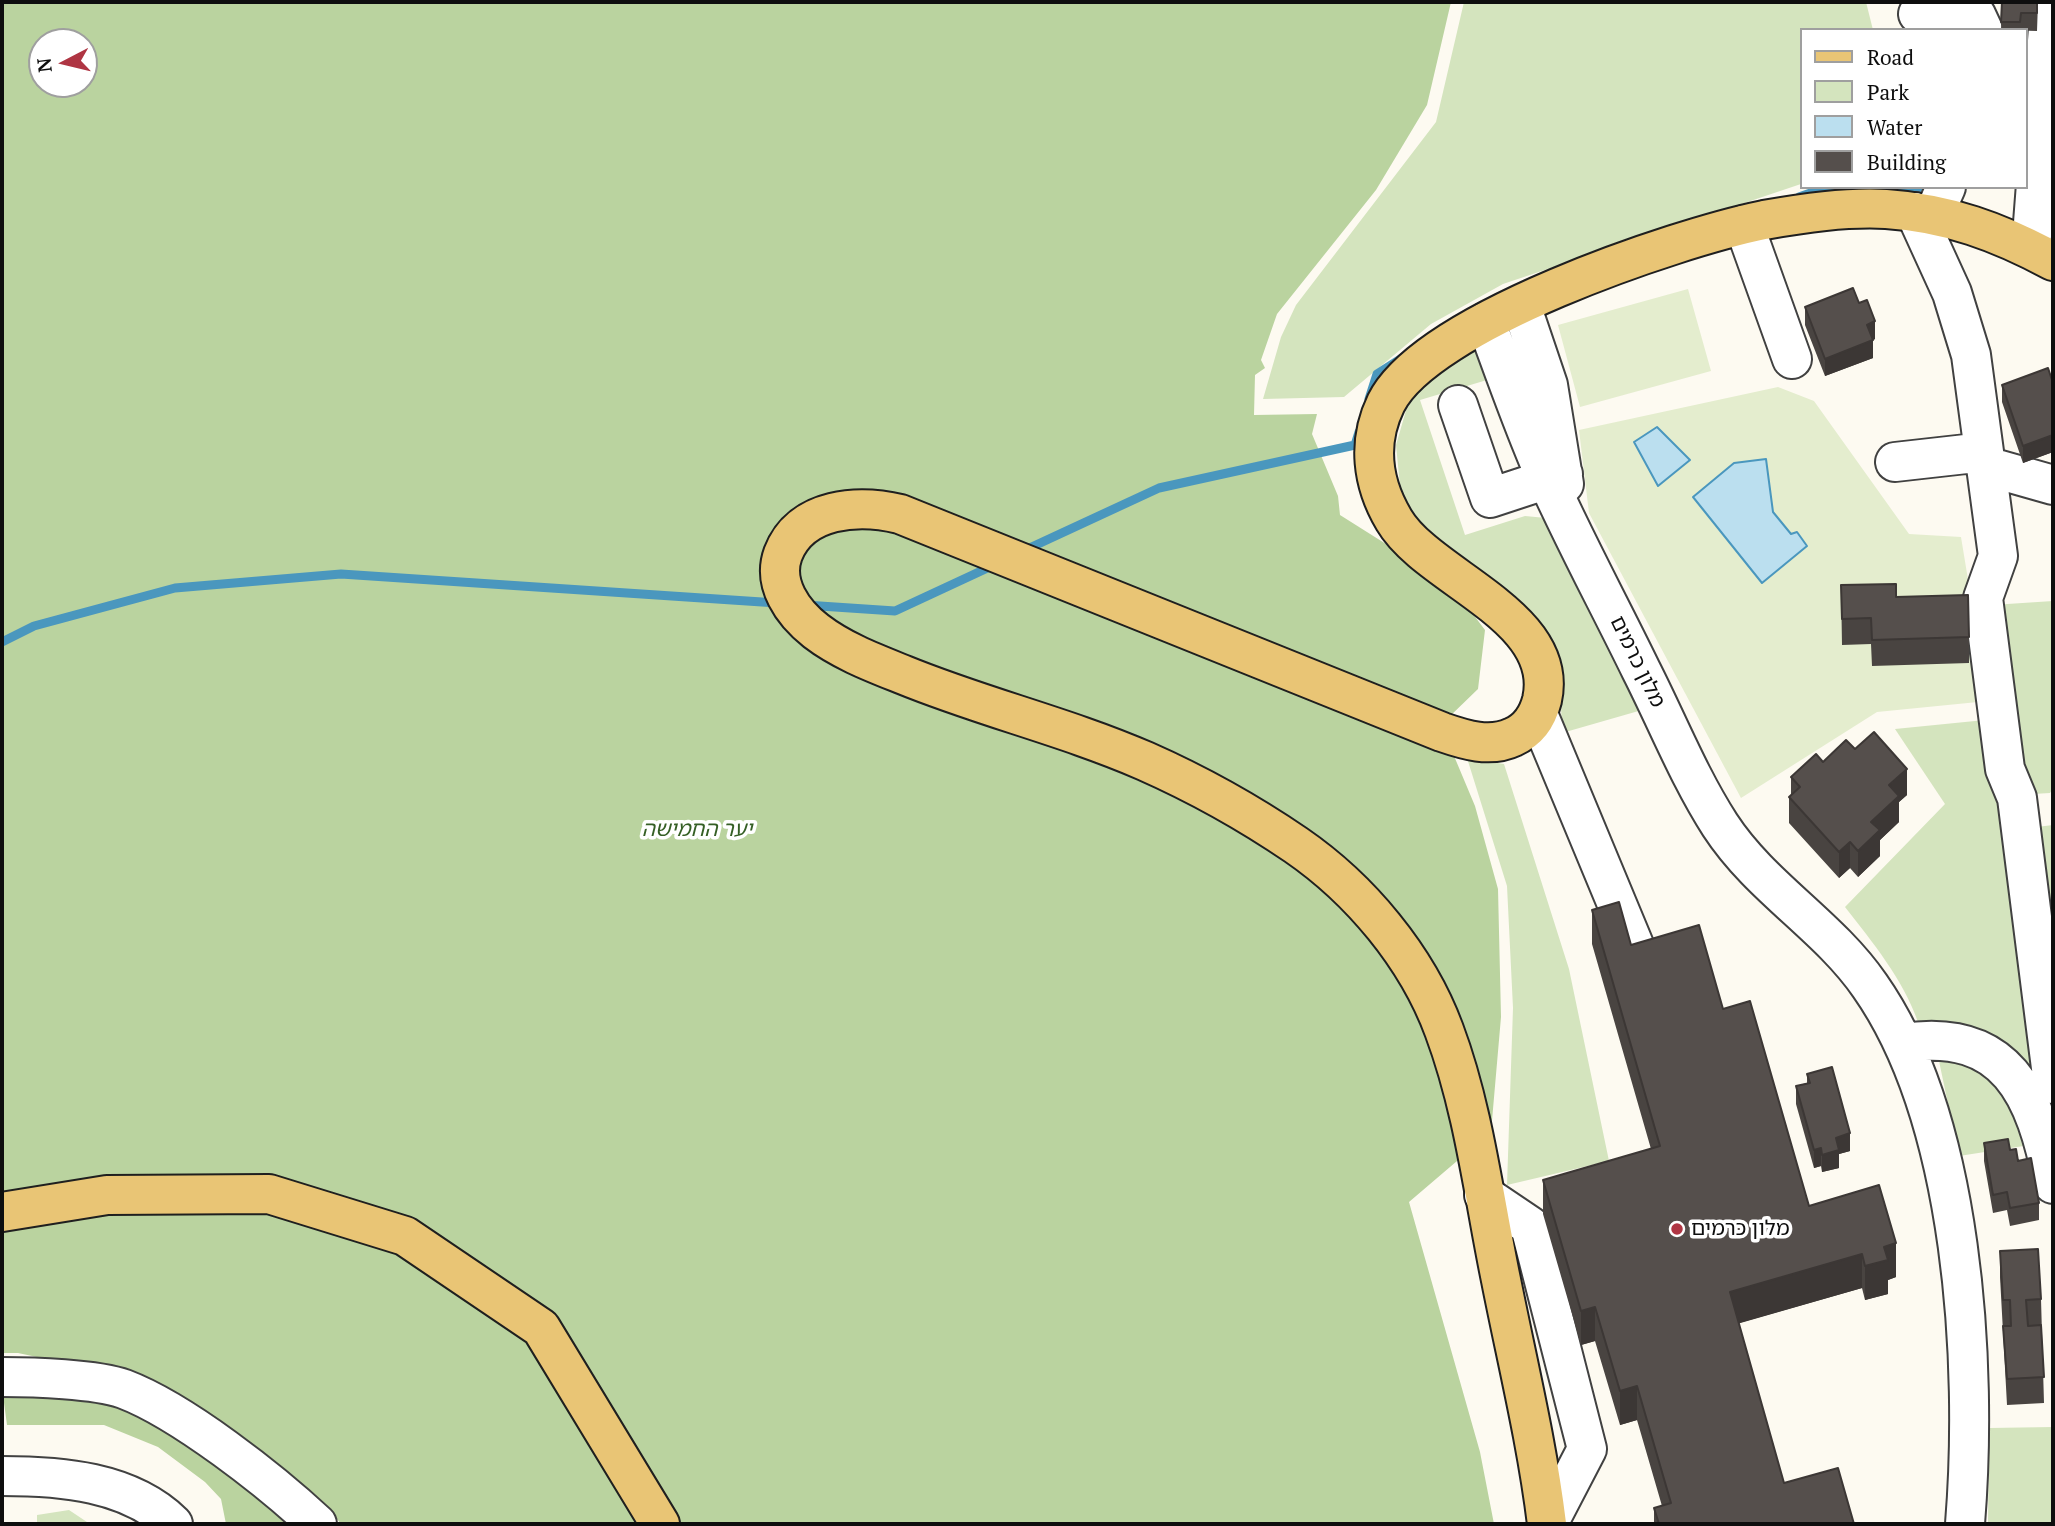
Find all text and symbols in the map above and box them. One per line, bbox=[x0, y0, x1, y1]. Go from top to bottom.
north arrow bbox=[28, 28, 98, 98]
legend bbox=[1800, 28, 2027, 189]
text: Road bbox=[1867, 43, 1914, 71]
text: N bbox=[30, 57, 57, 74]
text: Park bbox=[1867, 78, 1909, 106]
text: Water bbox=[1867, 113, 1922, 141]
text: Building bbox=[1867, 148, 1946, 176]
street label: מלון כרמים bbox=[1604, 612, 1670, 712]
park label: יער החמישה bbox=[642, 817, 752, 843]
place label: מלון כרמים bbox=[1691, 1216, 1790, 1242]
marker: מלון כרמים bbox=[1669, 1221, 1685, 1237]

